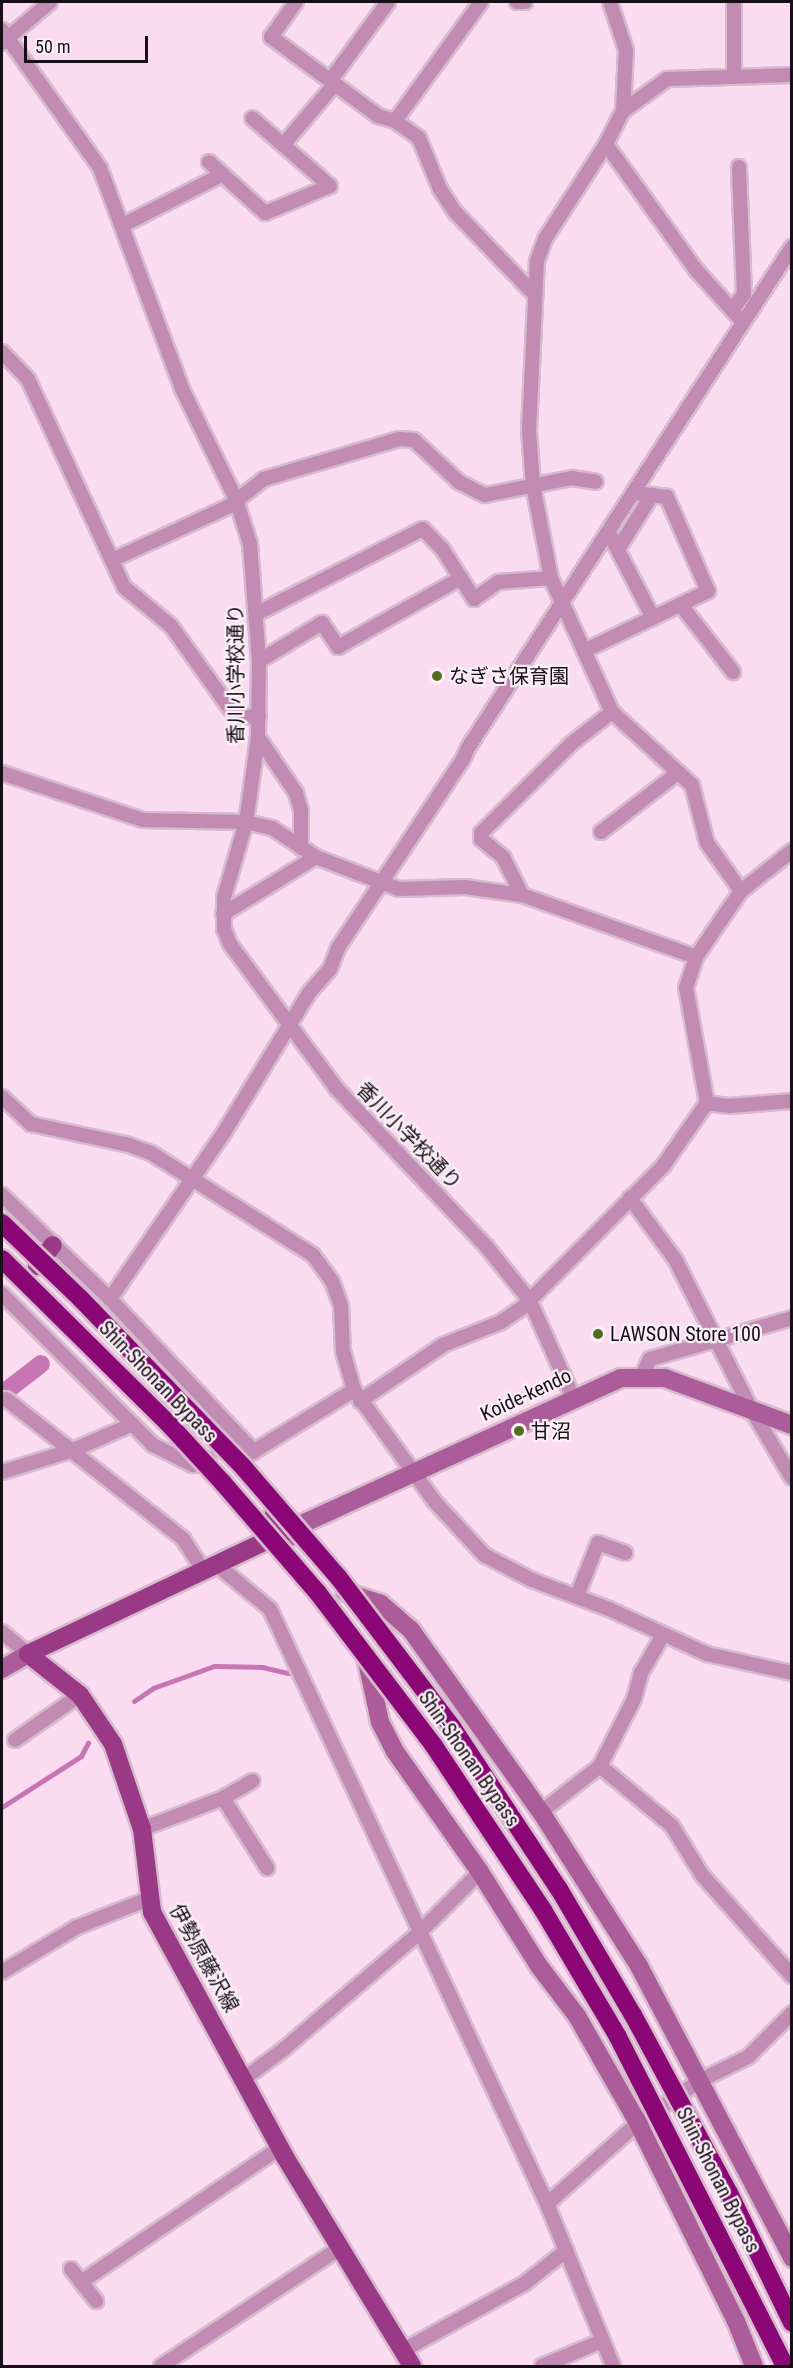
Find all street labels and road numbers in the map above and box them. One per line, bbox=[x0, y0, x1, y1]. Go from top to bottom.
street label: 香川小学校通り bbox=[224, 604, 248, 744]
street label: 香川小学校通り bbox=[352, 1077, 466, 1195]
street label: Shin-Shonan Bypass bbox=[94, 1316, 222, 1448]
street label: Koide-kendo bbox=[477, 1364, 575, 1426]
street label: Shin-Shonan Bypass bbox=[413, 1687, 525, 1831]
street label: 伊勢原藤沢線 bbox=[164, 1900, 244, 2016]
street label: Shin-Shonan Bypass bbox=[671, 2103, 765, 2257]

